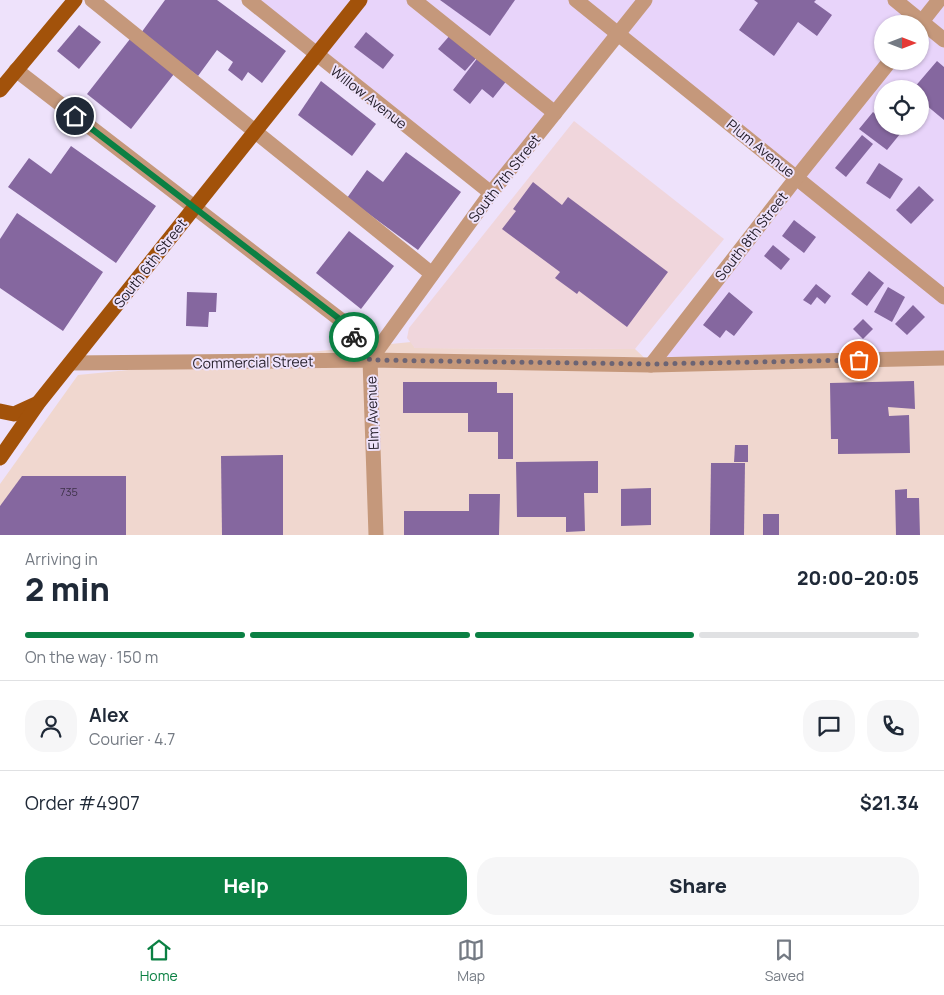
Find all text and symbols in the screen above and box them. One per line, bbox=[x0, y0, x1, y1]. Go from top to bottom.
north arrow bbox=[874, 15, 929, 70]
map controls bbox=[874, 15, 929, 135]
street label: Willow Avenue bbox=[327, 61, 411, 133]
button: locate bbox=[874, 80, 929, 135]
pin bbox=[54, 95, 96, 137]
icon: home bbox=[61, 102, 89, 130]
street label: Plum Avenue bbox=[723, 115, 799, 181]
street label: South 7th Street bbox=[464, 130, 545, 226]
street label: South 8th Street bbox=[710, 187, 792, 284]
street label: South 6th Street bbox=[109, 214, 191, 312]
courier bbox=[329, 312, 379, 362]
icon: bike bbox=[340, 323, 368, 351]
pin bbox=[838, 339, 880, 381]
icon: bag bbox=[845, 346, 873, 374]
street label: Commercial Street bbox=[192, 351, 314, 373]
street label: Elm Avenue bbox=[361, 376, 383, 450]
house number: 735 bbox=[60, 484, 78, 499]
text: Arriving in bbox=[25, 548, 98, 570]
text: 20:00–20:05 bbox=[797, 565, 919, 591]
text: 2 min bbox=[25, 567, 110, 611]
text: On the way · 150 m bbox=[25, 646, 158, 668]
button: person bbox=[25, 700, 77, 752]
button: chat bbox=[803, 700, 855, 752]
button: phone bbox=[867, 700, 919, 752]
text: Alex bbox=[89, 702, 129, 728]
text: Courier · 4.7 bbox=[89, 728, 175, 750]
text: Order #4907 bbox=[25, 790, 140, 816]
text: $21.34 bbox=[860, 790, 919, 816]
button: Help bbox=[25, 857, 467, 915]
button: Share bbox=[477, 857, 919, 915]
tab: Home bbox=[140, 936, 178, 985]
tab: Map bbox=[457, 936, 485, 985]
tab: Saved bbox=[765, 936, 804, 985]

